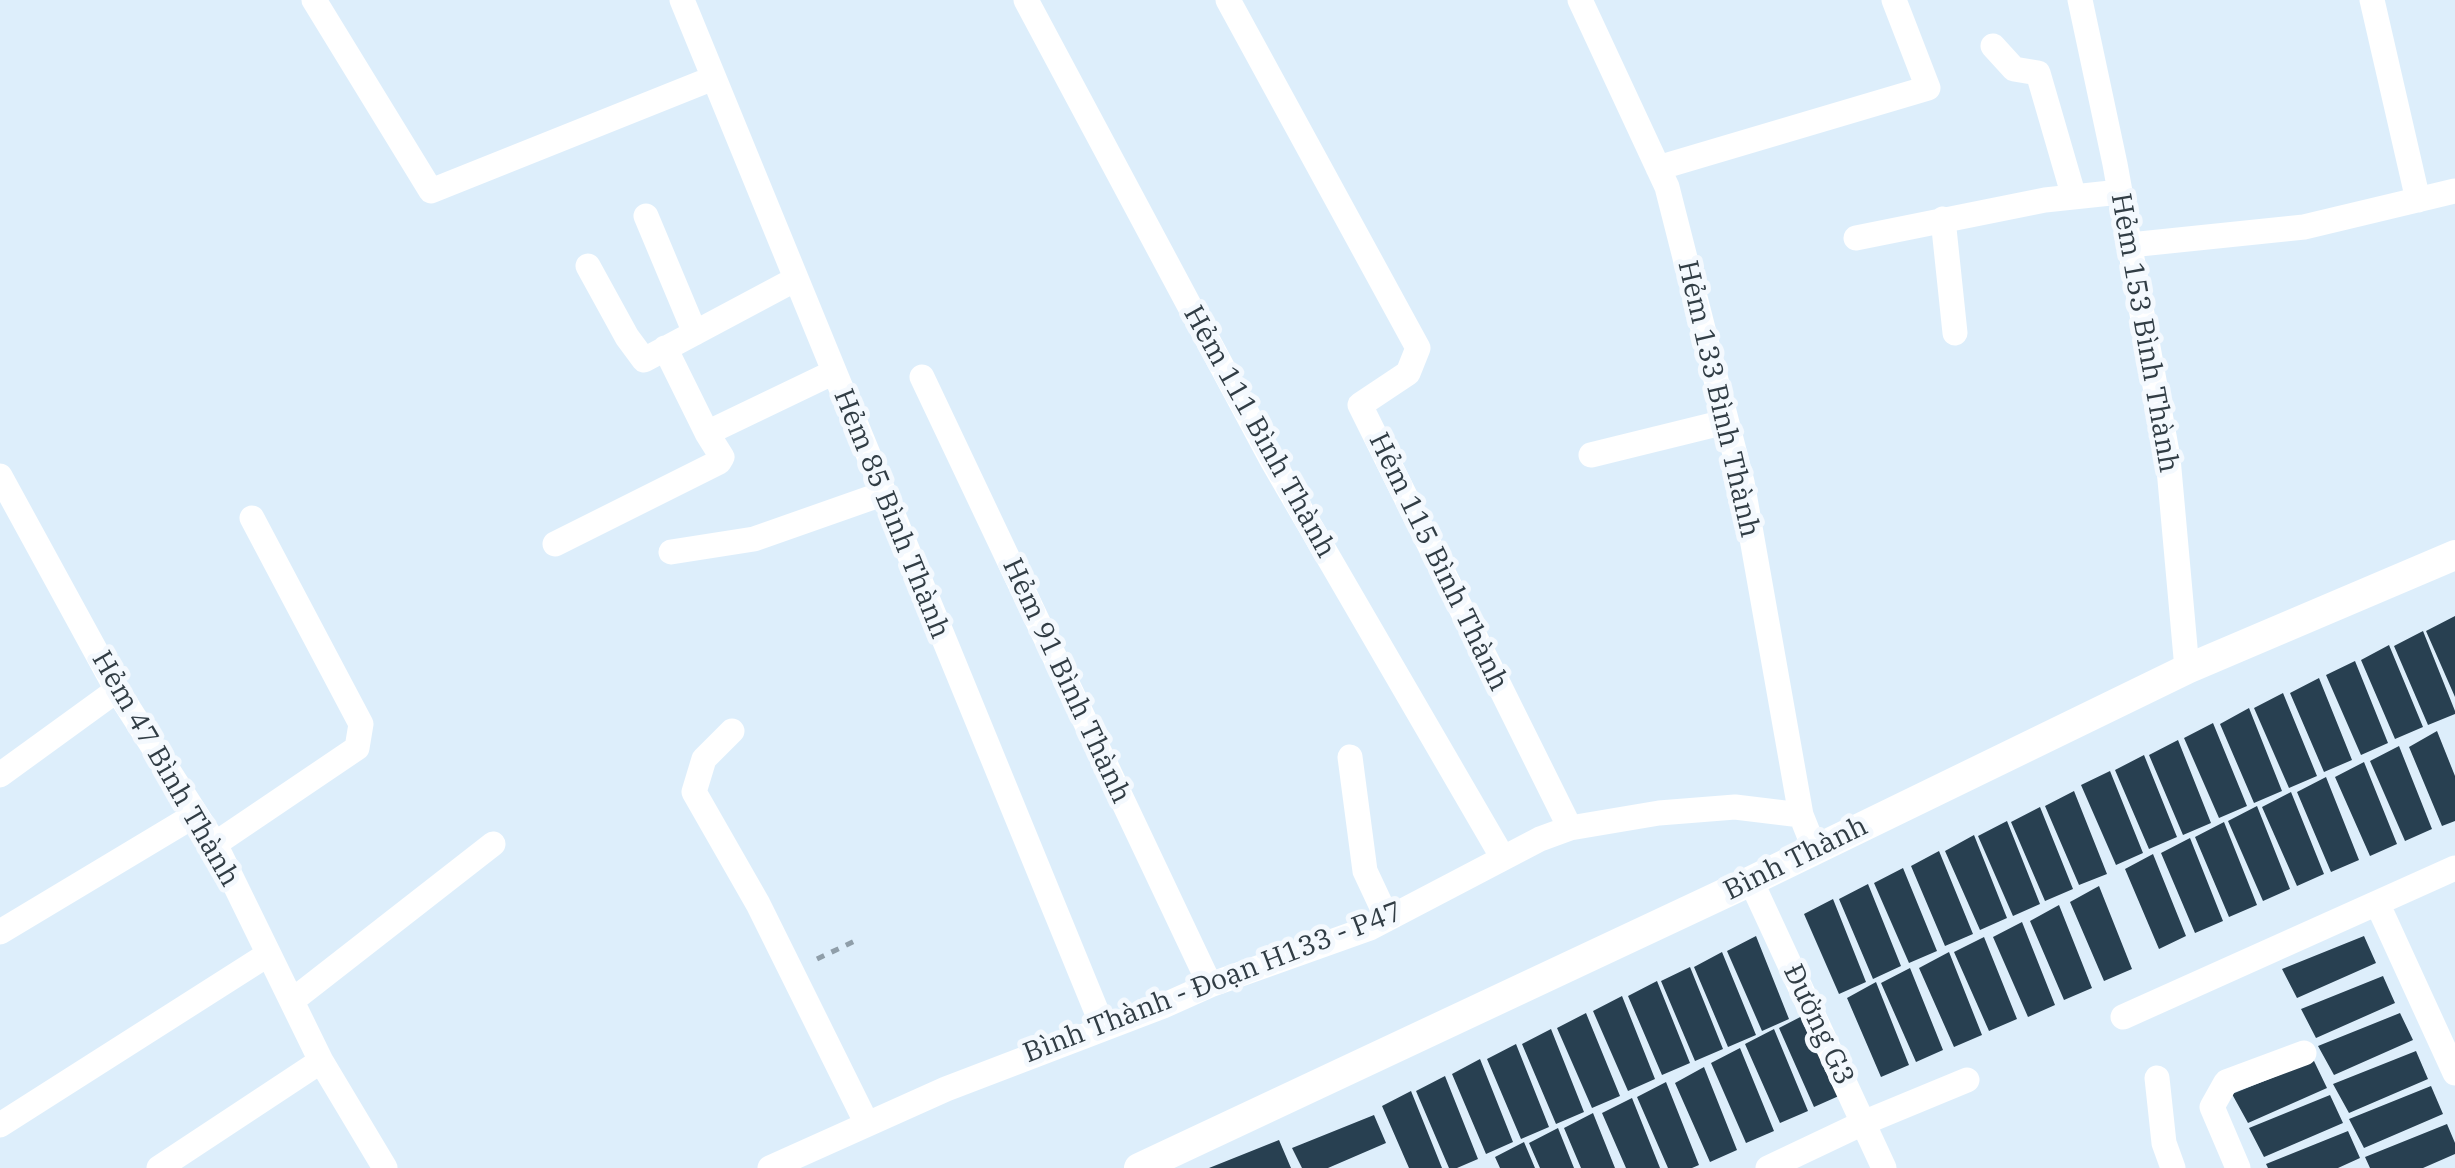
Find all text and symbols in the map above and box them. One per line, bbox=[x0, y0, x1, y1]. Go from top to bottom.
street label: Hẻm 153 Bình Thành bbox=[2103, 191, 2185, 475]
street label: Hẻm 133 Bình Thành bbox=[1670, 257, 1766, 541]
street label: Hẻm 111 Bình Thành bbox=[1176, 300, 1342, 564]
street label: Hẻm 85 Bình Thành bbox=[826, 384, 956, 644]
street label: Hẻm 115 Bình Thành bbox=[1361, 427, 1515, 697]
street label: Hẻm 91 Bình Thành bbox=[995, 553, 1137, 809]
street label: Hẻm 47 Bình Thành bbox=[84, 645, 246, 893]
street label: Bình Thành bbox=[1719, 810, 1873, 908]
street label: Bình Thành - Đoạn H133 - P47 bbox=[1019, 895, 1407, 1071]
street label: Đường G3 bbox=[1775, 959, 1861, 1091]

